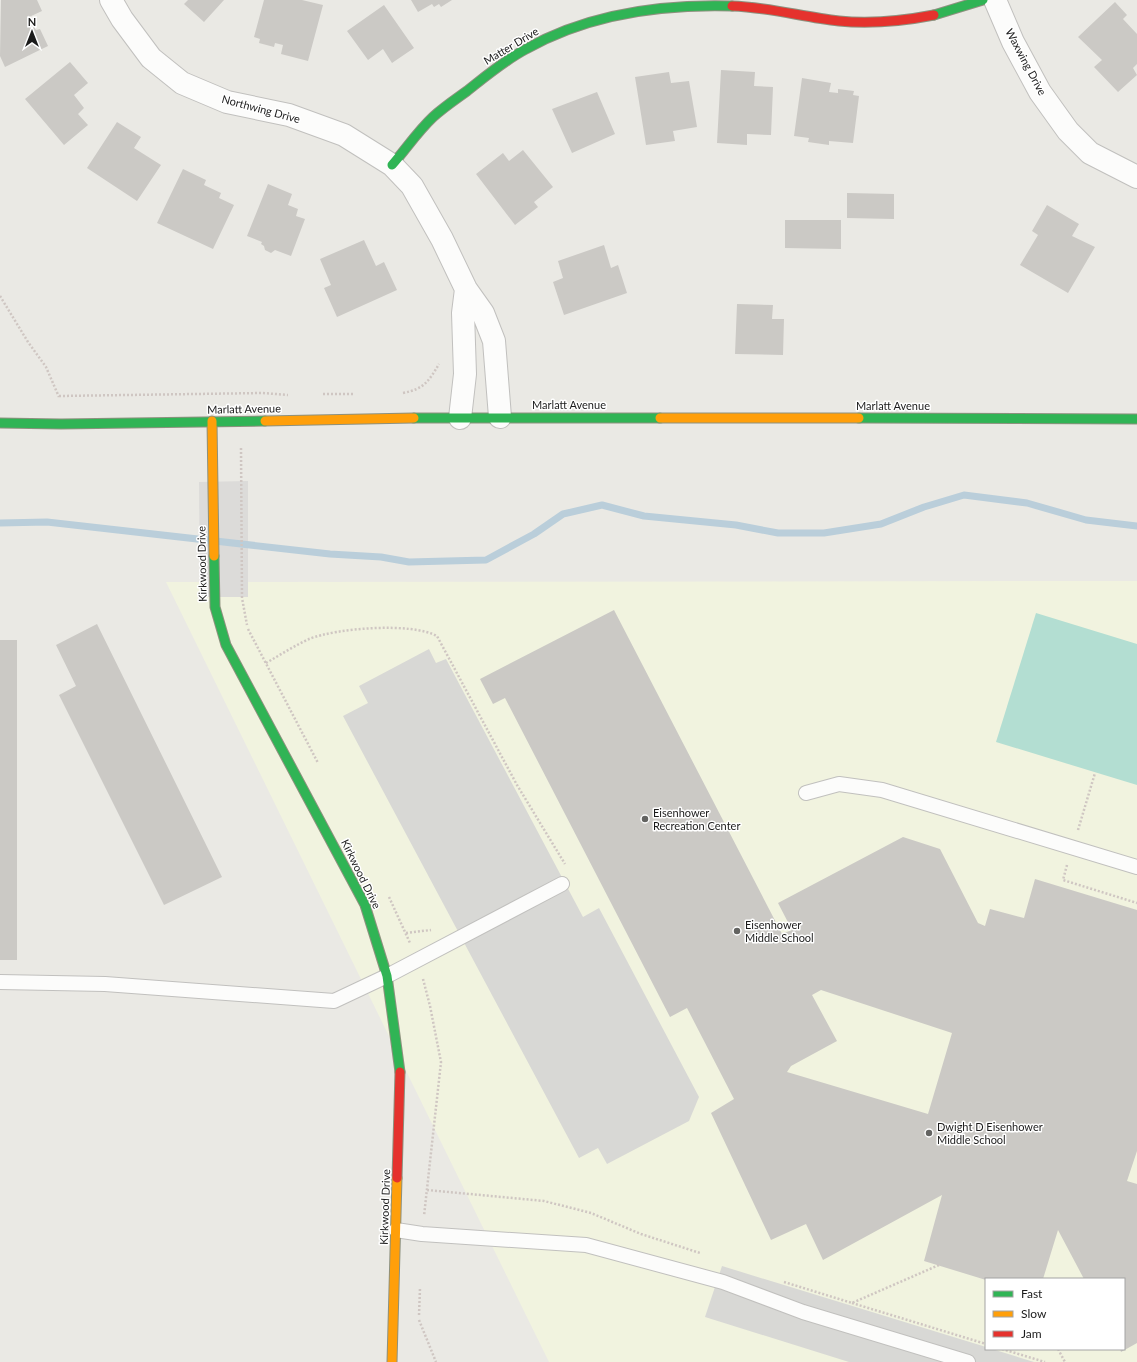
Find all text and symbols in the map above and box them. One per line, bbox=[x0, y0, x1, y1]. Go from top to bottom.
north arrow bbox=[12, 12, 52, 52]
text: N bbox=[28, 15, 36, 28]
street label: Matter Drive bbox=[481, 24, 541, 67]
street label: Waxwing Drive bbox=[1003, 26, 1050, 98]
street label: Northwing Drive bbox=[220, 92, 302, 125]
street label: Marlatt Avenue bbox=[532, 398, 606, 411]
street label: Marlatt Avenue bbox=[856, 399, 930, 412]
street label: Marlatt Avenue bbox=[207, 401, 281, 416]
street label: Kirkwood Drive bbox=[194, 526, 209, 602]
place label: Eisenhower Recreation Center bbox=[653, 806, 740, 832]
marker: Eisenhower Recreation Center bbox=[640, 814, 650, 824]
street label: Kirkwood Drive bbox=[339, 837, 384, 911]
place label: Eisenhower Middle School bbox=[745, 918, 814, 944]
marker: Eisenhower Middle School bbox=[732, 926, 742, 936]
place label: Dwight D Eisenhower Middle School bbox=[937, 1120, 1043, 1146]
marker: Dwight D Eisenhower Middle School bbox=[924, 1128, 934, 1138]
street label: Kirkwood Drive bbox=[377, 1169, 392, 1245]
legend bbox=[985, 1278, 1125, 1350]
text: Fast bbox=[1021, 1286, 1043, 1301]
text: Slow bbox=[1021, 1306, 1047, 1321]
text: Jam bbox=[1021, 1326, 1042, 1341]

